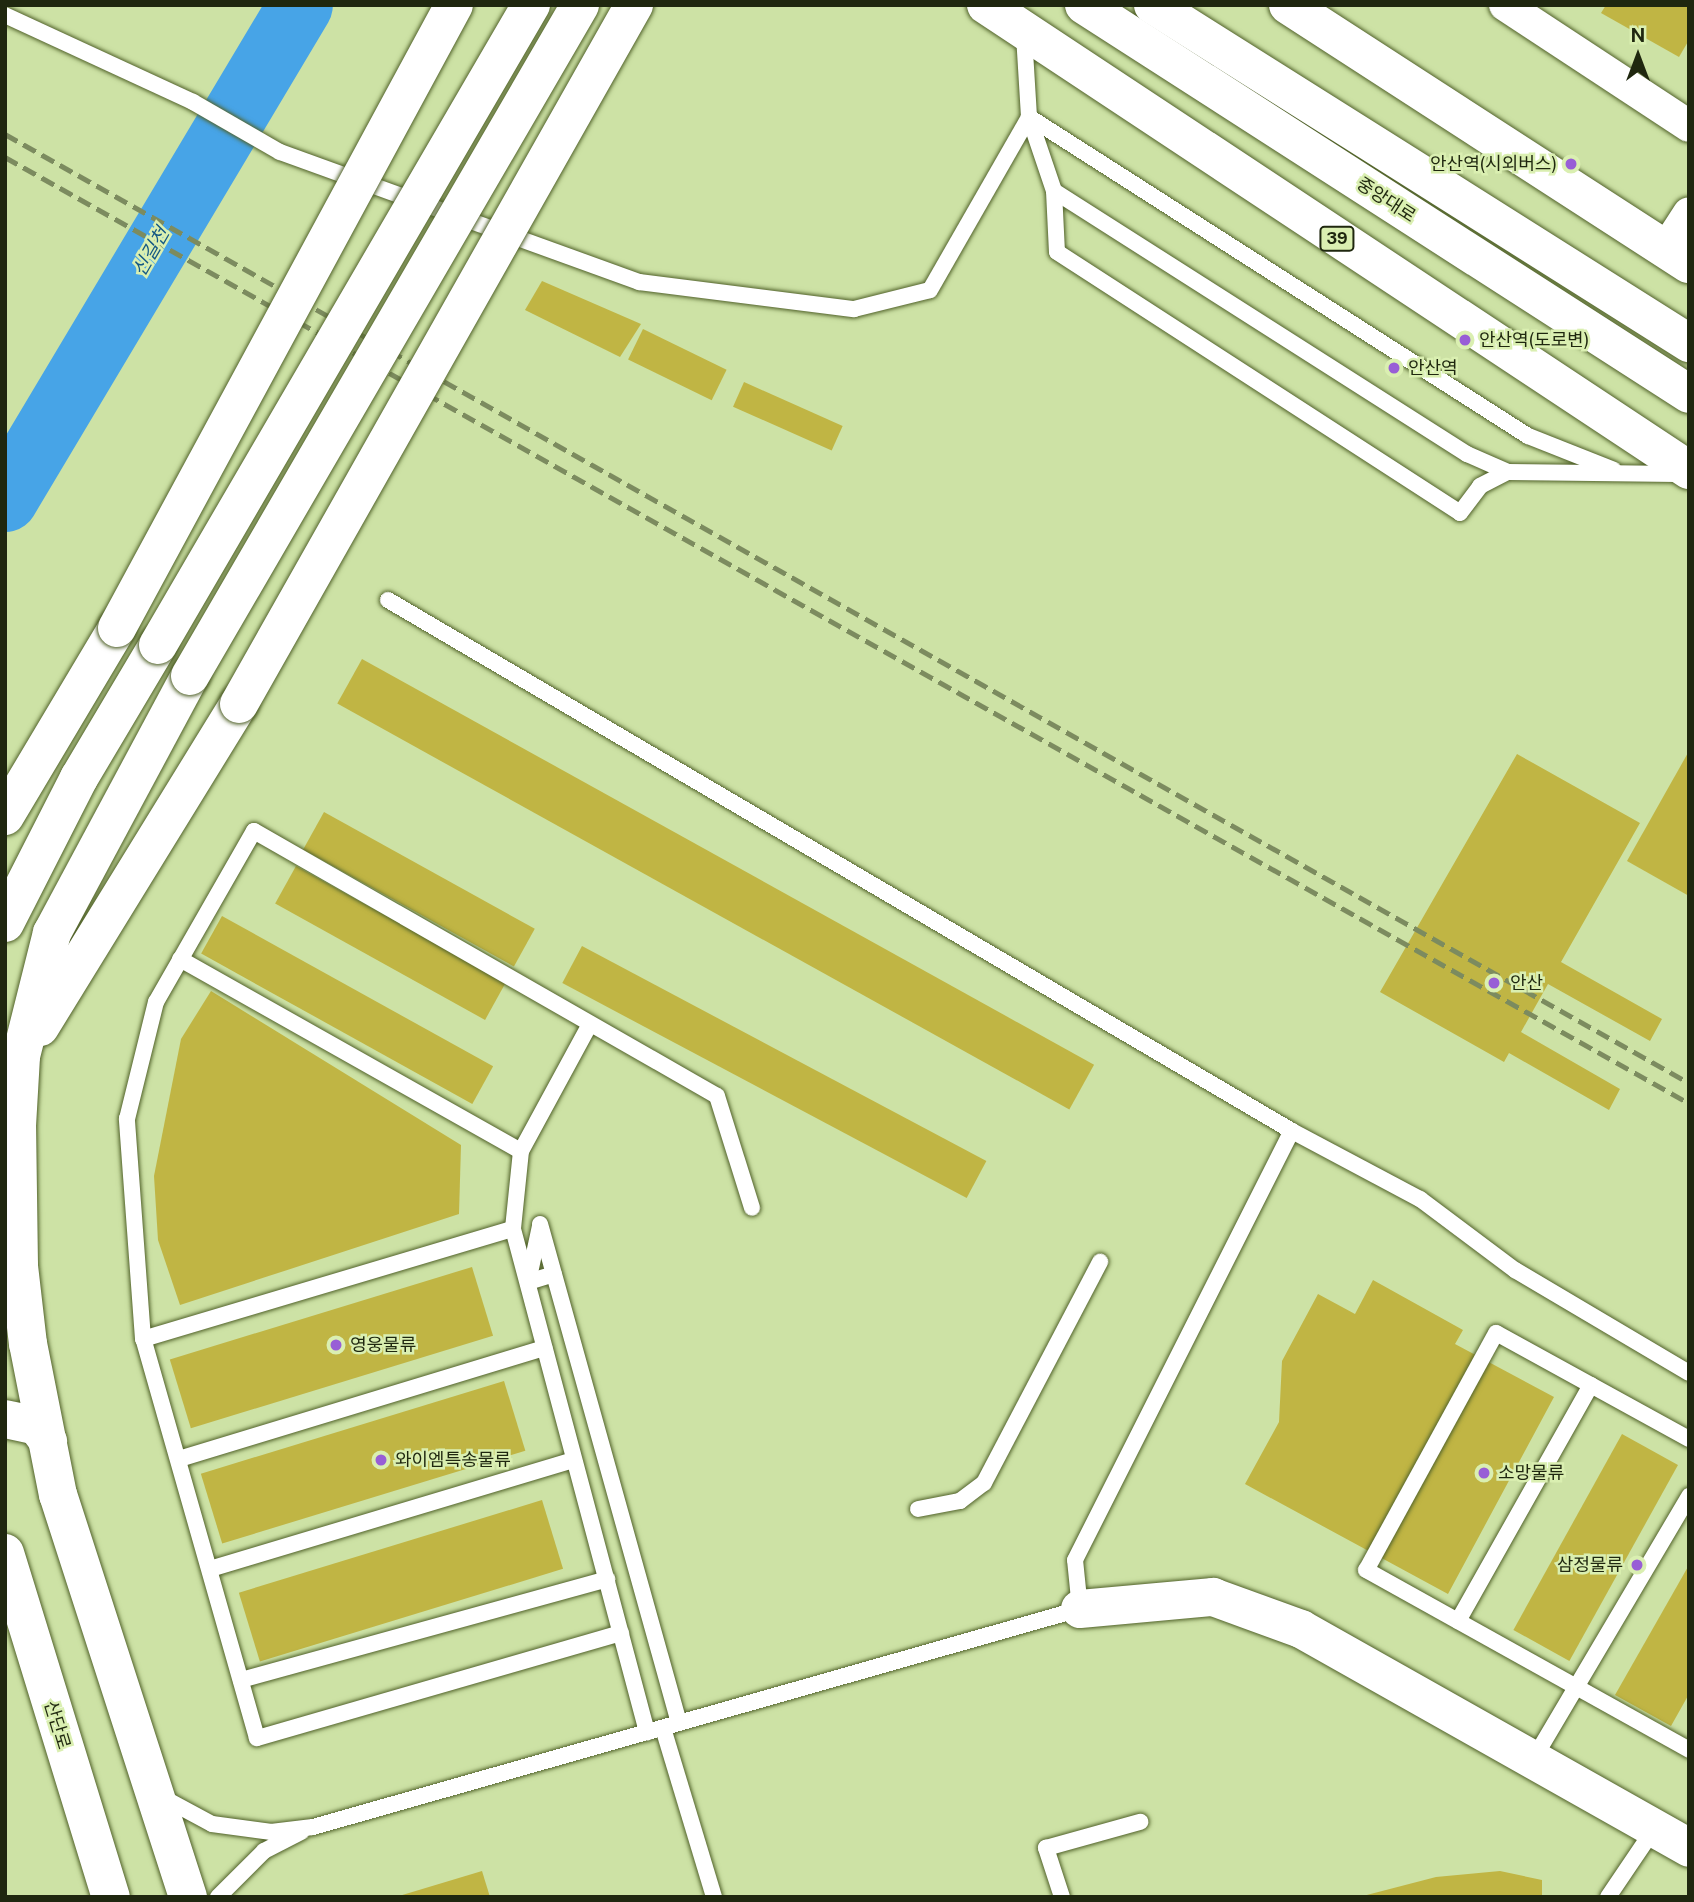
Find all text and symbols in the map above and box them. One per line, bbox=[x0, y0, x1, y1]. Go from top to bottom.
north arrow bbox=[1603, 21, 1673, 91]
text: N bbox=[1631, 24, 1645, 46]
place label: 안산역(시외버스) bbox=[1430, 153, 1557, 175]
marker: 안산역(시외버스) bbox=[1563, 156, 1579, 172]
street label: 중앙대로 bbox=[1352, 173, 1420, 227]
water label: 신길천 bbox=[128, 224, 174, 280]
road number: 39 bbox=[1318, 227, 1356, 252]
place label: 안산역(도로변) bbox=[1479, 329, 1589, 351]
marker: 안산역(도로변) bbox=[1457, 332, 1473, 348]
place label: 안산역 bbox=[1408, 357, 1458, 379]
marker: 안산역 bbox=[1386, 360, 1402, 376]
place label: 안산 bbox=[1510, 972, 1543, 994]
marker: 안산 bbox=[1484, 973, 1504, 993]
place label: 영웅물류 bbox=[350, 1334, 416, 1356]
marker: 영웅물류 bbox=[328, 1337, 344, 1353]
place label: 와이엠특송물류 bbox=[395, 1449, 511, 1471]
marker: 와이엠특송물류 bbox=[373, 1452, 389, 1468]
place label: 소망물류 bbox=[1498, 1462, 1564, 1484]
marker: 소망물류 bbox=[1476, 1465, 1492, 1481]
place label: 삼정물류 bbox=[1557, 1554, 1623, 1576]
marker: 삼정물류 bbox=[1629, 1557, 1645, 1573]
street label: 산단로 bbox=[39, 1698, 75, 1752]

